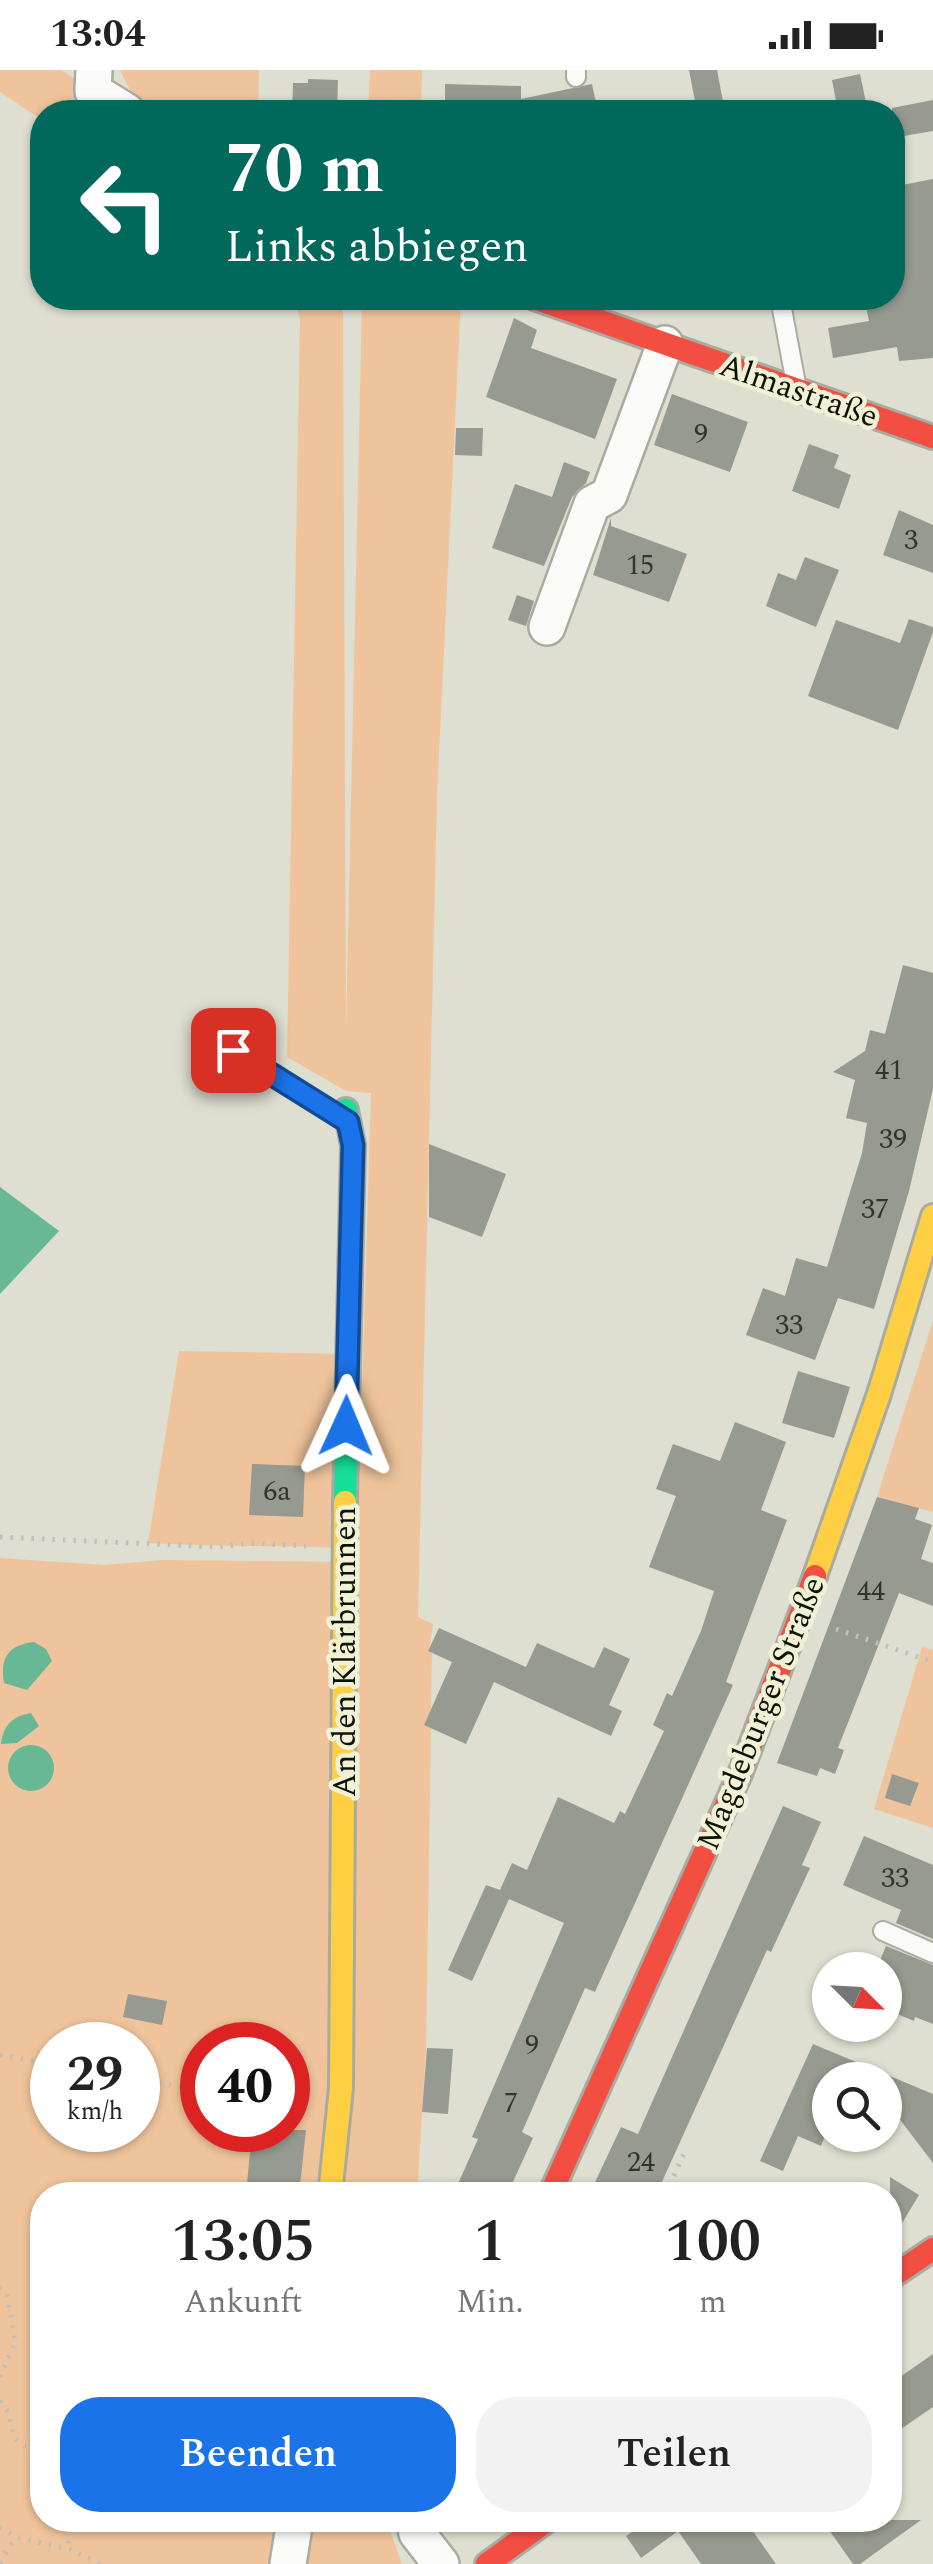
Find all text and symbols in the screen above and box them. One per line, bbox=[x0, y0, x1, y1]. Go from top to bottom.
text: 13:04 bbox=[50, 6, 145, 64]
text: 70 m bbox=[225, 117, 384, 223]
icon: left bbox=[60, 140, 190, 270]
text: Links abbiegen bbox=[225, 213, 529, 282]
street label: Almastraße bbox=[713, 341, 884, 441]
house number: 9 bbox=[694, 413, 708, 456]
house number: 3 bbox=[904, 519, 918, 562]
house number: 15 bbox=[626, 544, 654, 587]
pin bbox=[191, 1008, 276, 1093]
icon: arrive bbox=[206, 1023, 261, 1078]
house number: 41 bbox=[875, 1049, 903, 1092]
house number: 39 bbox=[879, 1118, 907, 1161]
house number: 37 bbox=[861, 1188, 889, 1231]
house number: 33 bbox=[775, 1304, 803, 1347]
position arrow bbox=[294, 1374, 398, 1478]
house number: 6a bbox=[263, 1470, 291, 1513]
street label: An den Klärbrunnen bbox=[321, 1507, 370, 1797]
street label: Magdeburger Straße bbox=[684, 1569, 839, 1858]
house number: 44 bbox=[857, 1570, 885, 1613]
house number: 33 bbox=[881, 1857, 909, 1900]
north arrow bbox=[812, 1952, 902, 2042]
map controls bbox=[812, 1952, 902, 2152]
speed limit sign: 40 bbox=[180, 2022, 310, 2152]
house number: 9 bbox=[525, 2024, 539, 2067]
text: 29 bbox=[67, 2037, 123, 2113]
button: search bbox=[812, 2062, 902, 2152]
house number: 7 bbox=[504, 2082, 518, 2125]
text: km/h bbox=[67, 2093, 123, 2131]
house number: 24 bbox=[627, 2141, 655, 2184]
text: 13:05 bbox=[171, 2196, 315, 2288]
text: 1 bbox=[474, 2196, 506, 2288]
text: 100 bbox=[665, 2196, 761, 2288]
text: Ankunft bbox=[184, 2278, 303, 2327]
text: Min. bbox=[456, 2278, 524, 2327]
text: m bbox=[699, 2278, 727, 2327]
button: Beenden bbox=[60, 2397, 456, 2512]
button: Teilen bbox=[476, 2397, 872, 2512]

